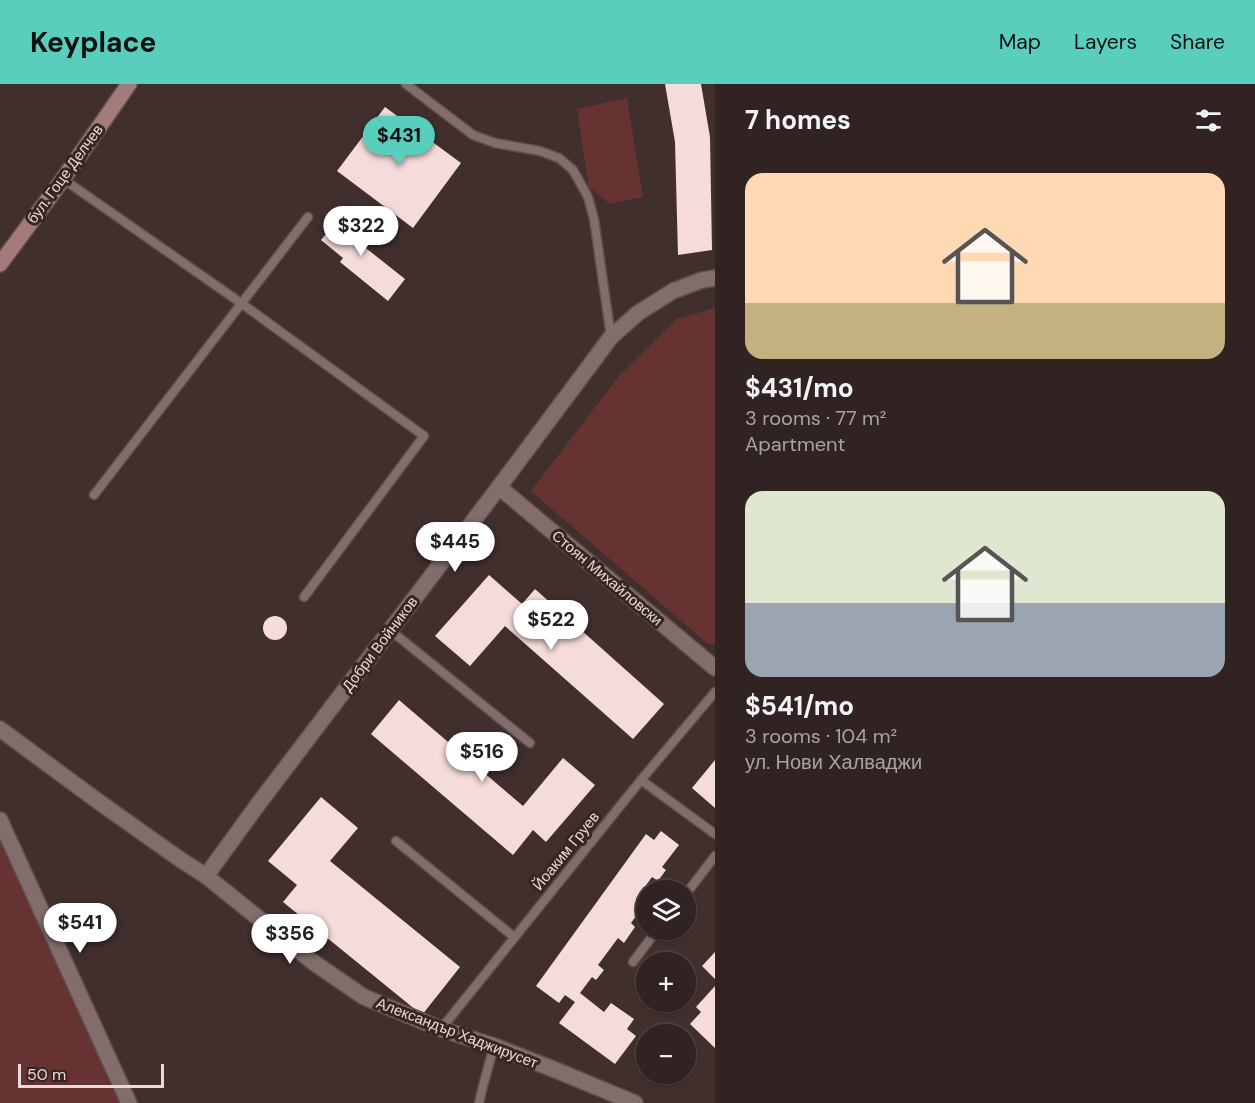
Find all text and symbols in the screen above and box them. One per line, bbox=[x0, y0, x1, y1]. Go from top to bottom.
text: Keyplace bbox=[30, 24, 156, 61]
text: Map bbox=[999, 28, 1041, 56]
text: Layers bbox=[1074, 28, 1137, 56]
text: Share bbox=[1170, 28, 1225, 56]
text: 7 homes bbox=[745, 103, 851, 137]
icon: filters bbox=[1192, 104, 1225, 137]
pin: $431 bbox=[363, 116, 435, 167]
street label: бул. Гоце Делчев bbox=[22, 120, 108, 228]
text: $431 bbox=[377, 122, 421, 148]
pin: $322 bbox=[325, 206, 397, 257]
text: $322 bbox=[337, 212, 385, 238]
icon: home bbox=[931, 212, 1039, 320]
text: $431/mo bbox=[745, 371, 854, 405]
text: 3 rooms · 77 m² bbox=[745, 405, 886, 431]
text: Apartment bbox=[745, 431, 845, 457]
pin: $445 bbox=[419, 522, 491, 573]
street label: Стоян Михайловски bbox=[547, 526, 667, 630]
text: $445 bbox=[430, 528, 480, 554]
icon: home bbox=[931, 530, 1039, 638]
street label: Добри Войников bbox=[338, 592, 422, 696]
pin: $522 bbox=[515, 600, 587, 651]
text: $522 bbox=[527, 606, 575, 632]
text: $541/mo bbox=[745, 689, 854, 723]
text: 3 rooms · 104 m² bbox=[745, 723, 897, 749]
pin: $516 bbox=[446, 732, 518, 783]
text: $516 bbox=[460, 738, 504, 764]
text: ул. Нови Халваджи bbox=[745, 749, 922, 775]
street label: Йоаким Груев bbox=[528, 807, 604, 895]
map controls bbox=[636, 880, 696, 1084]
button: layers bbox=[636, 880, 696, 940]
pin: $541 bbox=[44, 903, 116, 954]
text: $541 bbox=[58, 909, 102, 935]
pin: $356 bbox=[254, 914, 326, 965]
text: $356 bbox=[265, 920, 315, 946]
button: + bbox=[636, 952, 696, 1012]
street label: Александър Хаджирусет bbox=[373, 993, 541, 1073]
button: − bbox=[636, 1024, 696, 1084]
scale bar bbox=[18, 1061, 164, 1088]
text: 50 m bbox=[27, 1064, 66, 1085]

